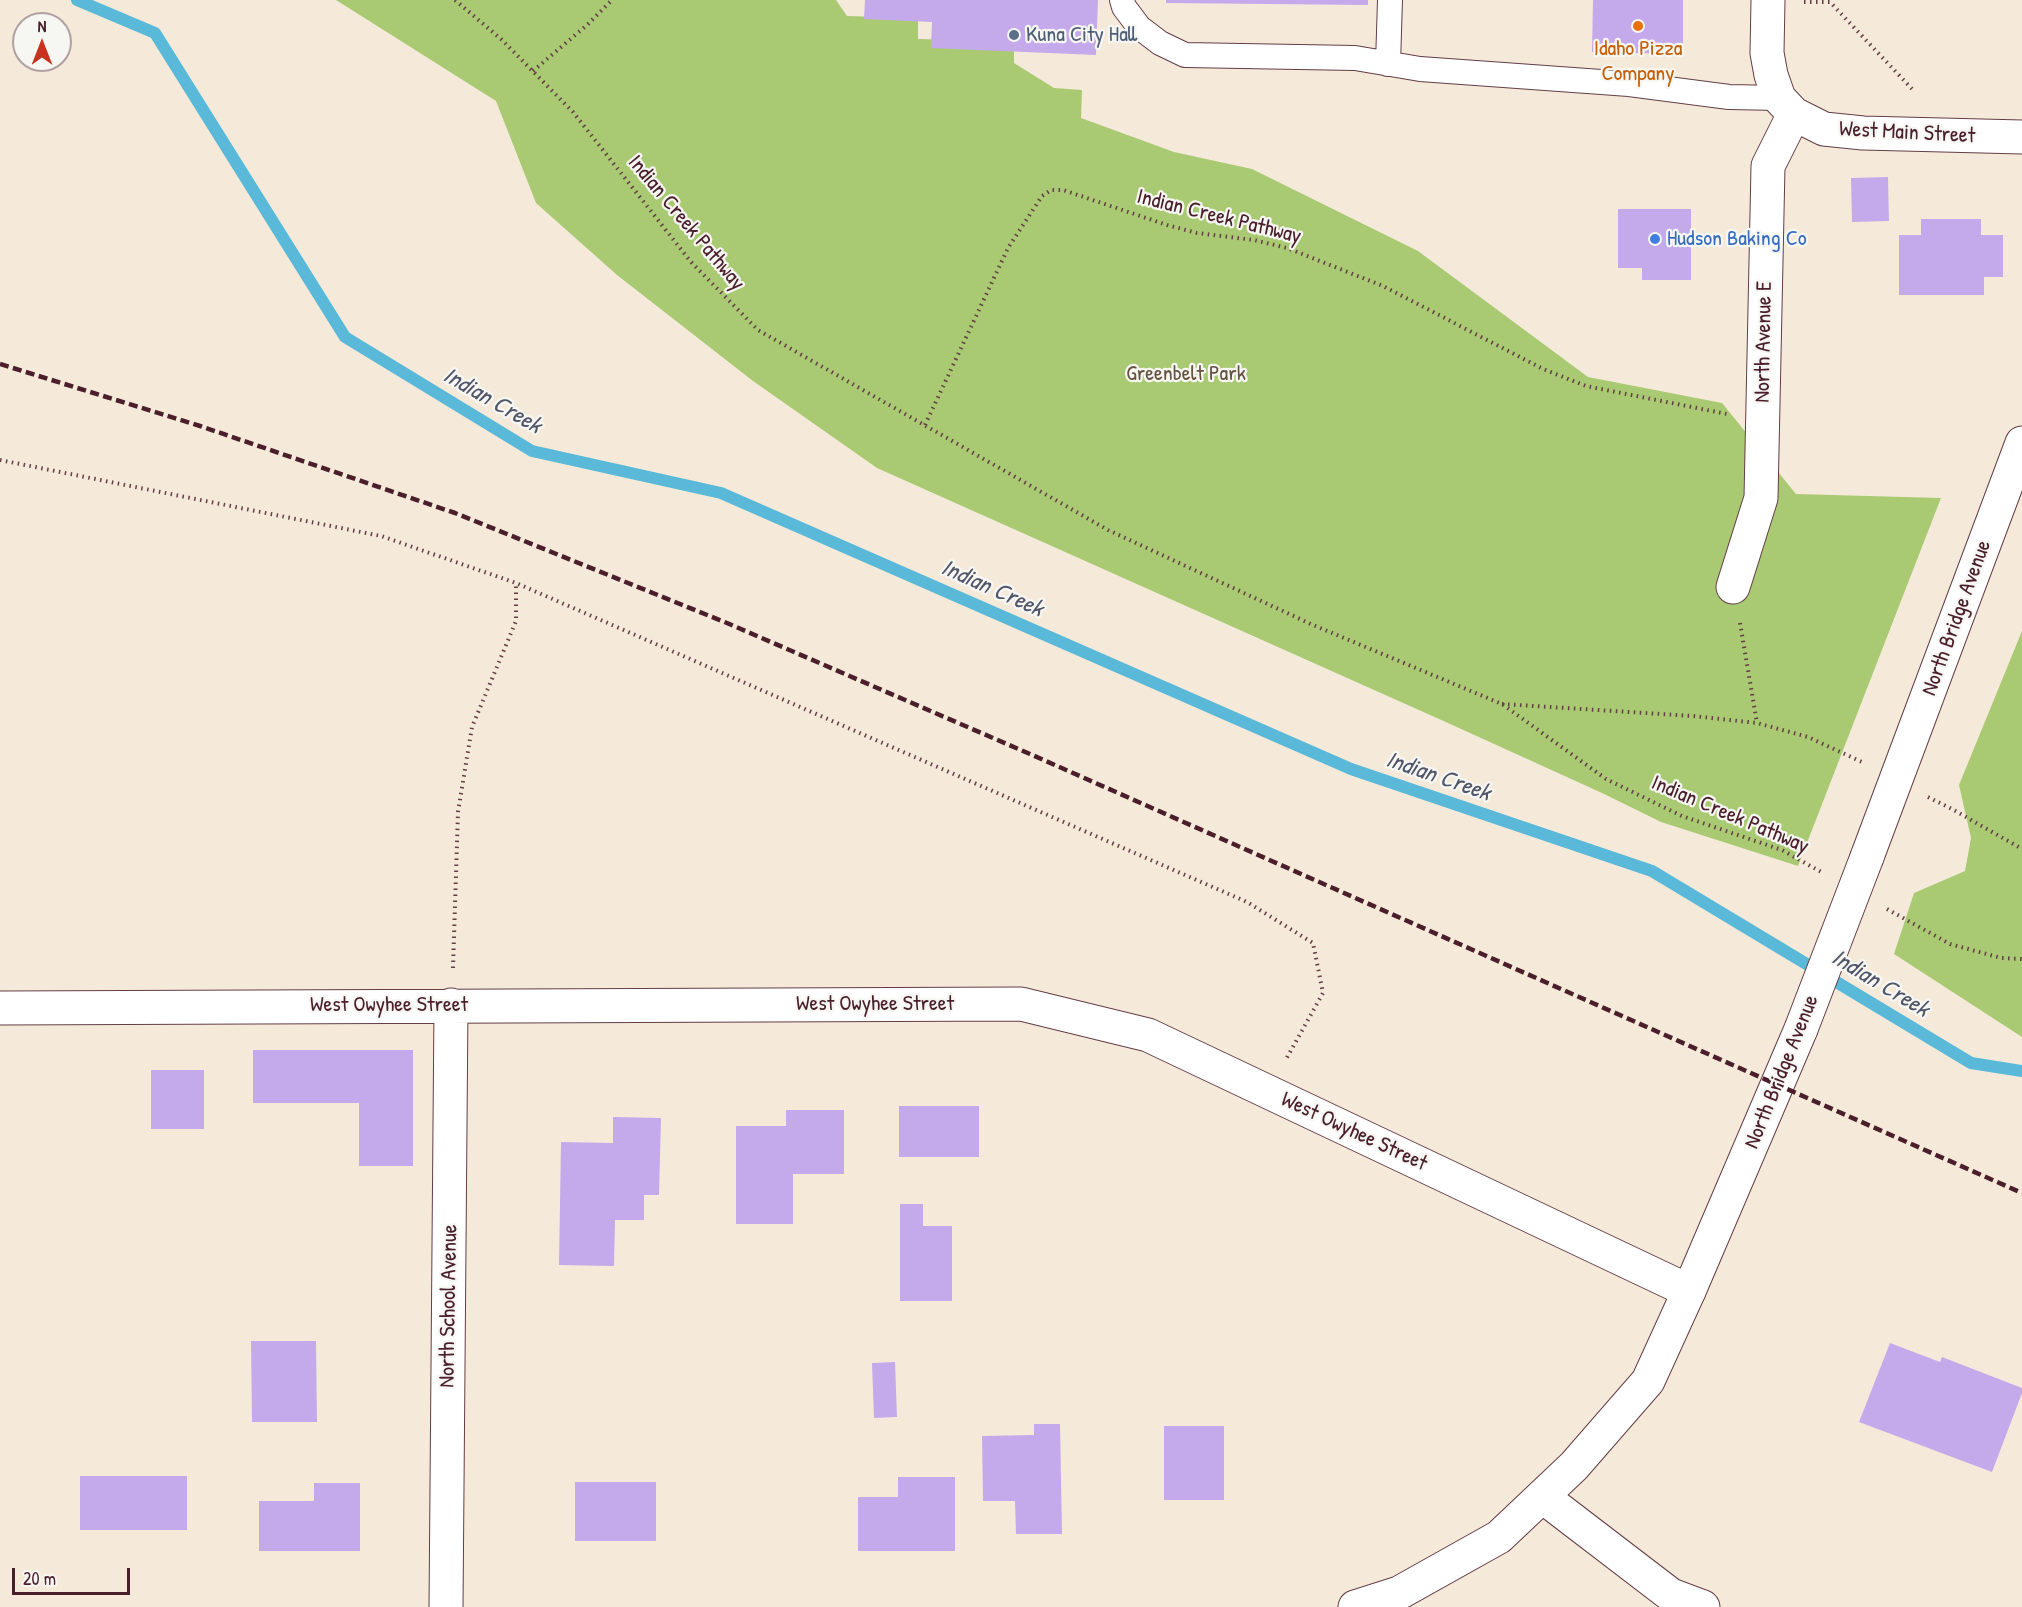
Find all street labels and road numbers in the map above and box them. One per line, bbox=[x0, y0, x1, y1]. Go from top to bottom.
street label: West Main Street bbox=[1838, 116, 1976, 150]
street label: Indian Creek Pathway bbox=[622, 150, 750, 296]
street label: Indian Creek Pathway bbox=[1134, 184, 1304, 250]
street label: North Avenue E bbox=[1750, 281, 1778, 403]
street label: North Bridge Avenue bbox=[1917, 537, 1997, 699]
street label: Indian Creek Pathway bbox=[1647, 770, 1813, 860]
street label: West Owyhee Street bbox=[796, 991, 954, 1017]
street label: North Bridge Avenue bbox=[1739, 991, 1825, 1153]
street label: West Owyhee Street bbox=[310, 992, 468, 1018]
street label: West Owyhee Street bbox=[1277, 1087, 1431, 1177]
street label: North School Avenue bbox=[434, 1224, 464, 1388]

